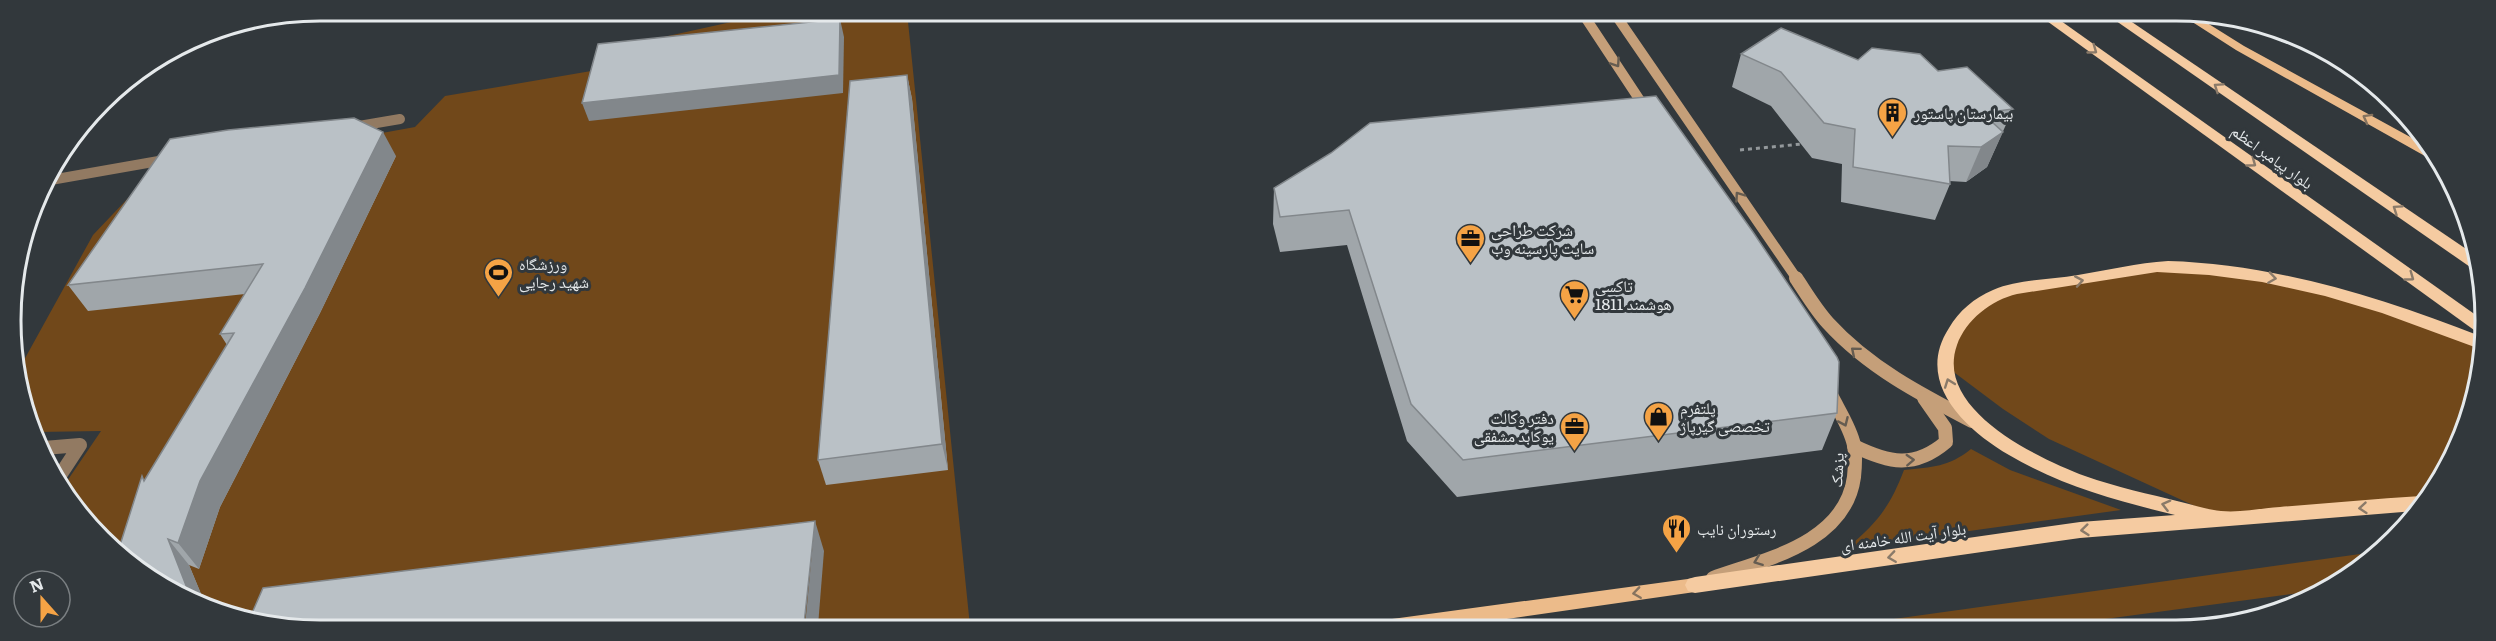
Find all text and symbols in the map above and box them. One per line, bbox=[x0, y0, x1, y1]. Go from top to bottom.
one-way arrow bbox=[2087, 43, 2098, 54]
one-way arrow bbox=[1608, 57, 1620, 67]
one-way arrow bbox=[2214, 83, 2225, 94]
building icon: بیمارستان پاستور bbox=[1877, 96, 1909, 138]
place label: بیمارستان پاستور bbox=[1913, 100, 2013, 124]
one-way arrow bbox=[2363, 114, 2373, 125]
street label: بلوار پیامبر اعظم bbox=[2227, 118, 2319, 194]
one-way arrow bbox=[2245, 156, 2256, 167]
one-way arrow bbox=[1735, 191, 1746, 202]
one-way arrow bbox=[2392, 205, 2403, 216]
place label: شرکت طراحی سایت پارسینه وب bbox=[1491, 217, 1594, 259]
office icon: شرکت طراحی سایت پارسینه وب bbox=[1454, 222, 1486, 264]
place label: ورزشگاه شهید رجایی bbox=[519, 251, 589, 293]
sports icon: ورزشگاه شهید رجایی bbox=[482, 256, 514, 298]
one-way arrow bbox=[2404, 270, 2415, 281]
one-way arrow bbox=[2267, 271, 2276, 284]
place label: تاکسی هوشمند 1811 bbox=[1595, 273, 1672, 315]
one-way arrow bbox=[2074, 275, 2083, 287]
supermarket icon: تاکسی هوشمند 1811 bbox=[1558, 278, 1590, 320]
one-way arrow bbox=[1851, 347, 1862, 358]
one-way arrow bbox=[1944, 378, 1957, 389]
place label: پلتفرم تخصصی گیرپاژ bbox=[1679, 395, 1770, 437]
shop icon: پلتفرم تخصصی گیرپاژ bbox=[1643, 400, 1675, 442]
place label: دفتر وکالت یوکابد مشفقی bbox=[1474, 405, 1554, 447]
office icon: دفتر وکالت یوکابد مشفقی bbox=[1559, 410, 1591, 452]
one-way arrow bbox=[1836, 416, 1848, 427]
street label: پزشک bbox=[1823, 452, 1849, 488]
one-way arrow bbox=[1905, 454, 1914, 467]
one-way arrow bbox=[2162, 499, 2172, 512]
one-way arrow bbox=[2358, 501, 2367, 514]
restaurant icon: رستوران نایب bbox=[1660, 512, 1692, 554]
street label: بلوار آیت الله خامنه ای bbox=[1839, 515, 1967, 557]
place label: رستوران نایب bbox=[1697, 516, 1777, 540]
one-way arrow bbox=[2080, 523, 2089, 536]
one-way arrow bbox=[1887, 550, 1896, 563]
one-way arrow bbox=[1753, 554, 1764, 566]
north arrow bbox=[12, 569, 72, 629]
text: N bbox=[26, 570, 47, 598]
one-way arrow bbox=[1632, 586, 1642, 598]

